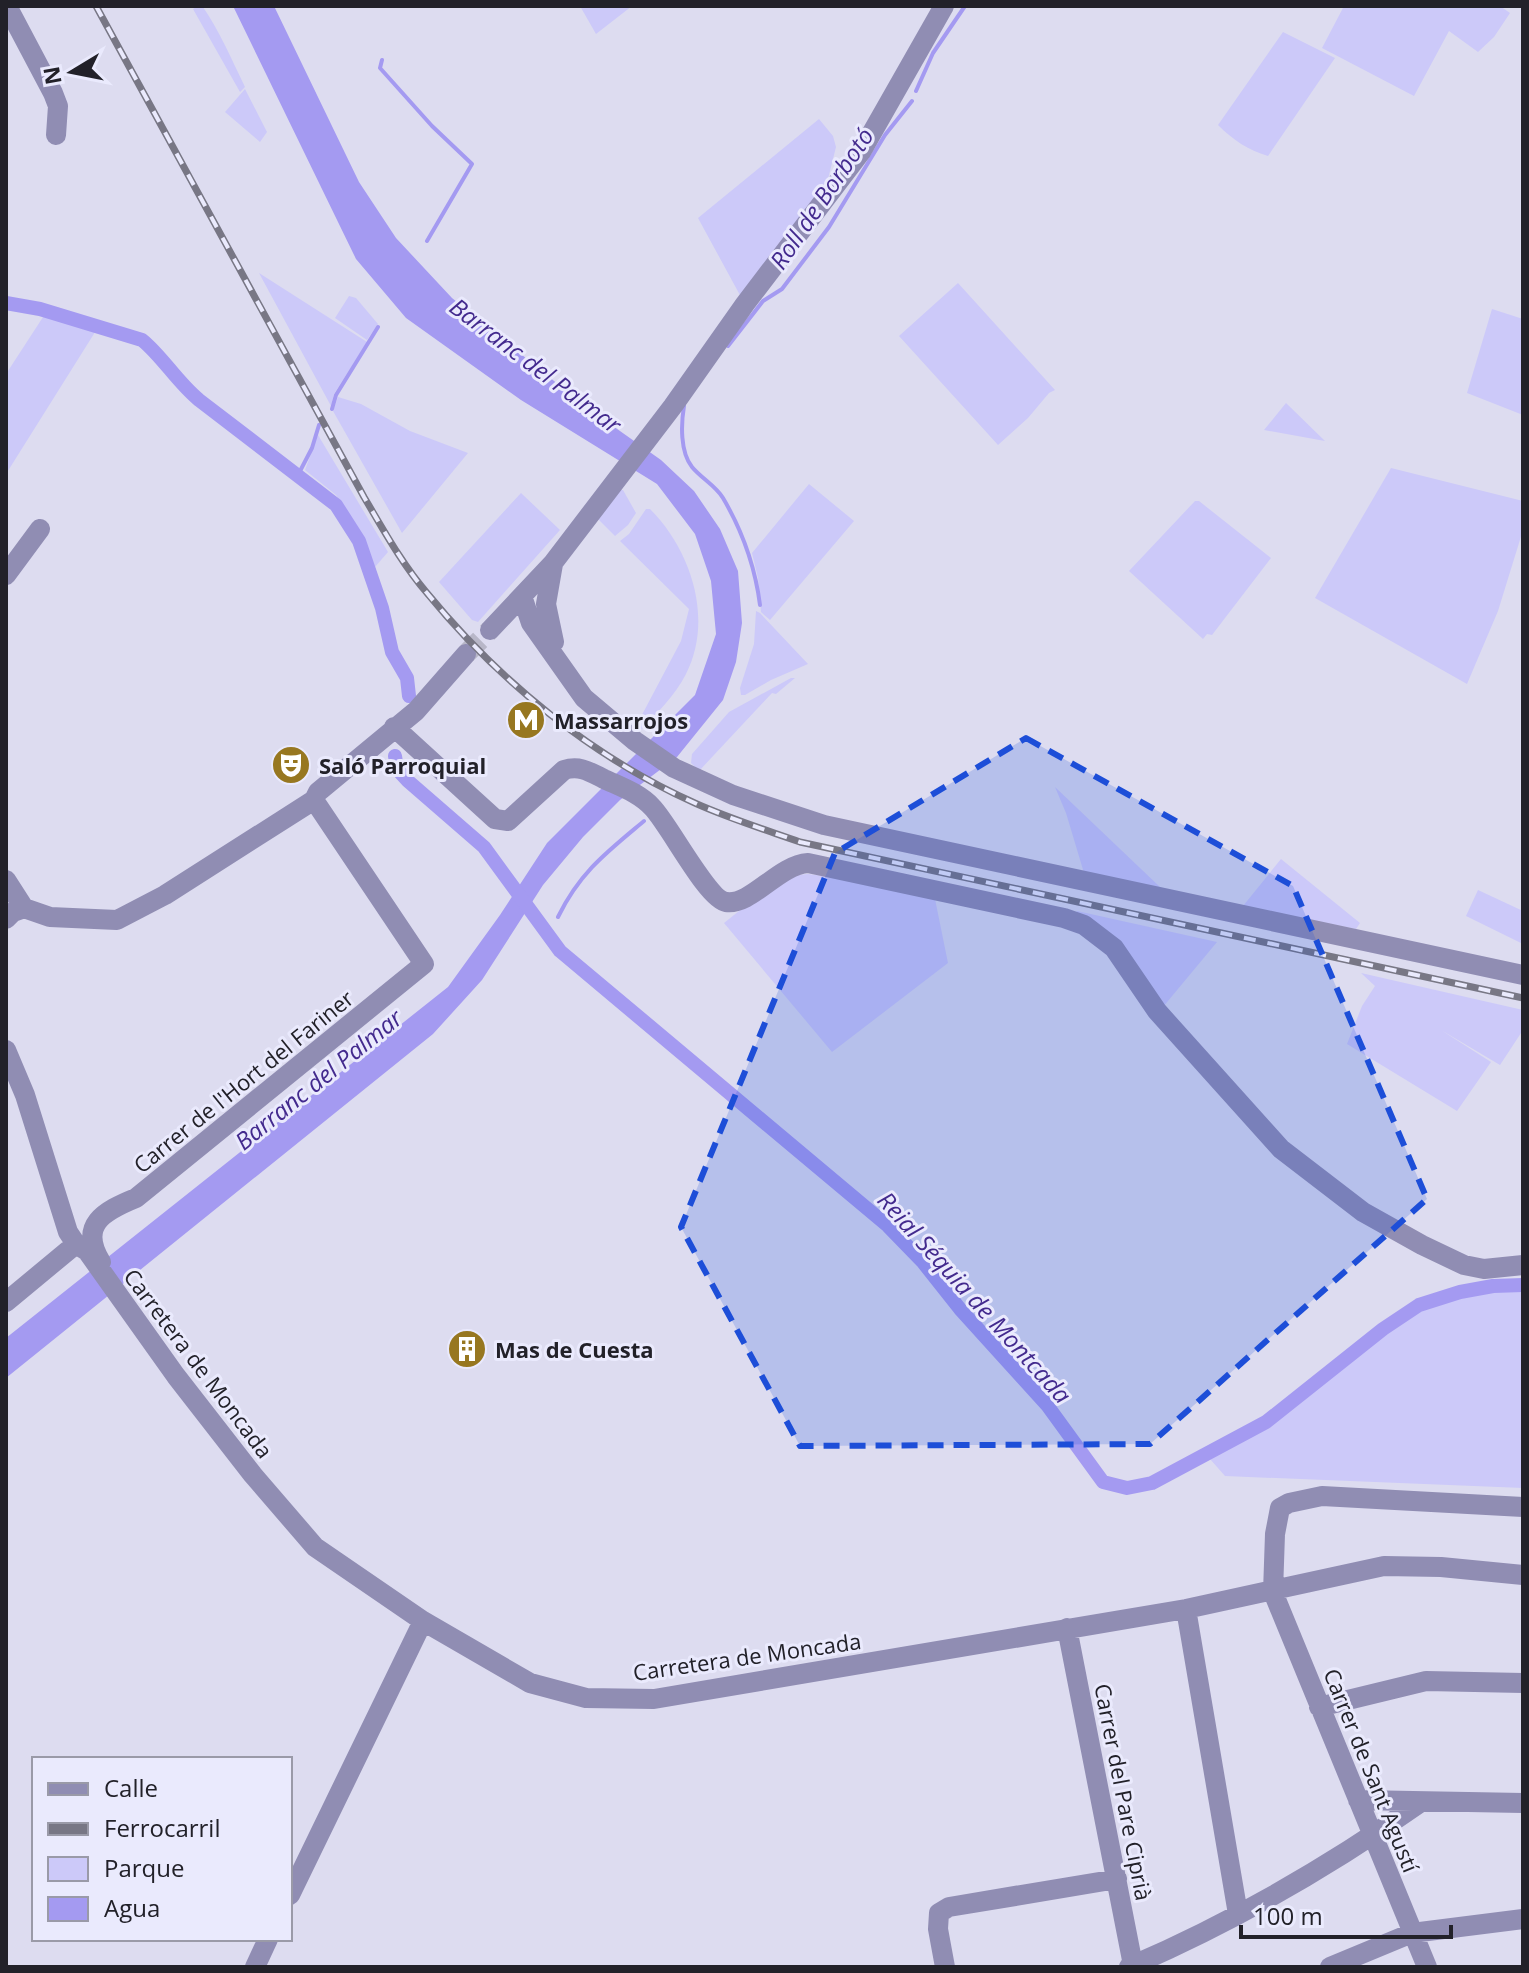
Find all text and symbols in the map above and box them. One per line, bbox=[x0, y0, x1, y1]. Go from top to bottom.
north arrow bbox=[32, 32, 112, 112]
text: N bbox=[35, 64, 68, 87]
water label: Roll de Borbotó bbox=[762, 121, 880, 275]
water label: Barranc del Palmar bbox=[444, 290, 630, 441]
metro station icon: Massarrojos bbox=[505, 699, 547, 741]
place label: Massarrojos bbox=[554, 705, 688, 735]
theatre icon: Saló Parroquial bbox=[270, 744, 312, 786]
place label: Saló Parroquial bbox=[319, 750, 486, 780]
street label: Carrer de l'Hort del Fariner bbox=[127, 983, 359, 1179]
water label: Barranc del Palmar bbox=[227, 1000, 410, 1157]
water label: Reial Séquia de Montcada bbox=[871, 1184, 1079, 1410]
street label: Carretera de Moncada bbox=[118, 1262, 280, 1464]
building icon: Mas de Cuesta bbox=[446, 1328, 488, 1370]
place label: Mas de Cuesta bbox=[495, 1334, 654, 1364]
street label: Carretera de Moncada bbox=[631, 1625, 863, 1687]
street label: Carrer de Sant Agustí bbox=[1317, 1664, 1427, 1877]
street label: Carrer del Pare Ciprià bbox=[1088, 1681, 1160, 1903]
legend bbox=[32, 1757, 292, 1941]
text: Calle bbox=[104, 1771, 158, 1804]
text: Ferrocarril bbox=[104, 1811, 220, 1844]
text: Parque bbox=[104, 1851, 184, 1884]
scale bar bbox=[1241, 1889, 1451, 1939]
text: Agua bbox=[104, 1891, 160, 1924]
text: 100 m bbox=[1253, 1899, 1323, 1932]

